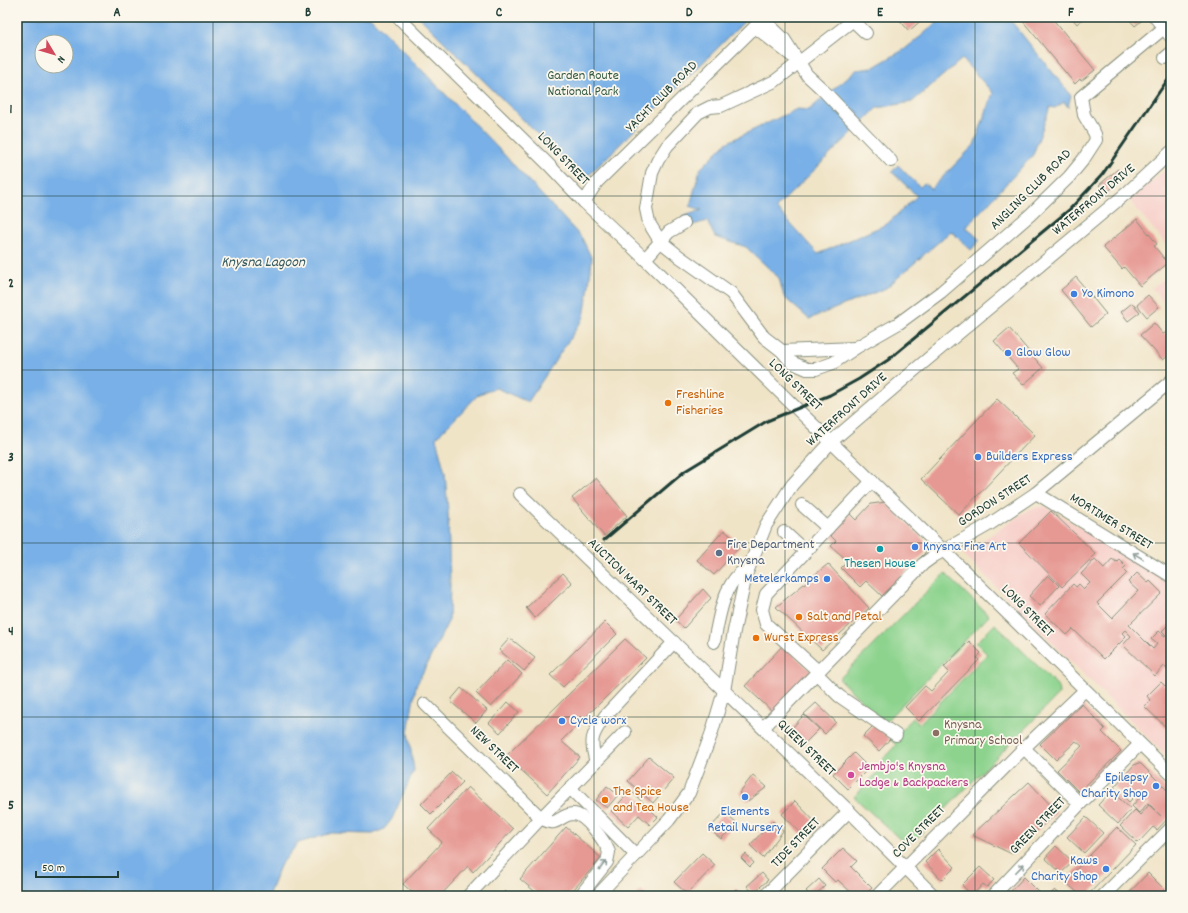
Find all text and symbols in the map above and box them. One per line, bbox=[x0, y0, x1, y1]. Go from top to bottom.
text: A bbox=[113, 4, 121, 23]
text: B bbox=[305, 4, 311, 23]
text: C bbox=[496, 4, 503, 23]
text: D bbox=[686, 4, 693, 23]
text: E bbox=[877, 4, 884, 23]
text: F bbox=[1068, 4, 1074, 23]
north arrow bbox=[34, 34, 74, 74]
text: N bbox=[52, 52, 68, 66]
street label: YACHT CLUB ROAD bbox=[621, 56, 703, 138]
park label: Garden Route National Park bbox=[547, 66, 619, 102]
text: 1 bbox=[10, 101, 13, 120]
street label: LONG STREET bbox=[532, 128, 594, 191]
street label: ANGLING CLUB ROAD bbox=[986, 145, 1076, 235]
street label: WATERFRONT DRIVE bbox=[1048, 159, 1140, 241]
water label: Knysna Lagoon bbox=[221, 252, 306, 274]
text: 2 bbox=[8, 275, 14, 294]
place label: Yo Kimono bbox=[1082, 284, 1134, 304]
marker: Yo Kimono bbox=[1069, 289, 1079, 299]
place label: Glow Glow bbox=[1016, 343, 1071, 363]
marker: Glow Glow bbox=[1003, 348, 1013, 358]
street label: LONG STREET bbox=[764, 354, 827, 416]
street label: WATERFRONT DRIVE bbox=[802, 368, 892, 452]
place label: Freshline Fisheries bbox=[676, 385, 724, 421]
marker: Freshline Fisheries bbox=[663, 398, 673, 408]
place label: Builders Express bbox=[986, 447, 1073, 467]
text: 3 bbox=[8, 449, 14, 468]
marker: Builders Express bbox=[973, 452, 983, 462]
street label: GORDON STREET bbox=[954, 469, 1036, 532]
street label: MORTIMER STREET bbox=[1066, 488, 1157, 556]
street label: AUCTION MART STREET bbox=[583, 534, 682, 630]
place label: Fire Department Knysna bbox=[727, 535, 815, 571]
place label: Knysna Fine Art bbox=[923, 537, 1006, 557]
marker: Knysna Fine Art bbox=[910, 542, 920, 552]
marker: Thesen House bbox=[875, 544, 885, 554]
marker: Fire Department Knysna bbox=[714, 548, 724, 558]
one-way arrow bbox=[1132, 551, 1144, 559]
place label: Thesen House bbox=[844, 554, 916, 574]
place label: Metelerkamps bbox=[744, 569, 819, 589]
marker: Metelerkamps bbox=[822, 574, 832, 584]
street label: LONG STREET bbox=[996, 580, 1058, 642]
place label: Salt and Petal bbox=[807, 607, 882, 627]
marker: Salt and Petal bbox=[794, 612, 804, 622]
text: 4 bbox=[8, 623, 14, 642]
place label: Wurst Express bbox=[764, 628, 839, 648]
marker: Wurst Express bbox=[751, 633, 761, 643]
place label: Cycle worx bbox=[570, 711, 627, 731]
street label: QUEEN STREET bbox=[772, 715, 840, 781]
place label: Knysna Primary School bbox=[944, 715, 1023, 751]
marker: Cycle worx bbox=[557, 716, 567, 726]
street label: NEW STREET bbox=[465, 721, 523, 779]
marker: Knysna Primary School bbox=[931, 728, 941, 738]
place label: Jembjo's Knysna Lodge & Backpackers bbox=[859, 757, 969, 793]
place label: Epilepsy Charity Shop bbox=[1081, 768, 1148, 804]
marker: Jembjo's Knysna Lodge & Backpackers bbox=[846, 770, 856, 780]
marker: Epilepsy Charity Shop bbox=[1151, 781, 1161, 791]
place label: The Spice and Tea House bbox=[613, 782, 689, 818]
marker: Elements Retail Nursery bbox=[740, 792, 750, 802]
street label: GREEN STREET bbox=[1005, 792, 1071, 859]
marker: The Spice and Tea House bbox=[600, 795, 610, 805]
text: 5 bbox=[8, 797, 14, 816]
street label: COVE STREET bbox=[888, 801, 950, 863]
place label: Elements Retail Nursery bbox=[708, 802, 783, 838]
street label: TIDE STREET bbox=[767, 813, 826, 873]
place label: Kaws Charity Shop bbox=[1031, 851, 1098, 887]
scale bar bbox=[36, 853, 118, 879]
text: 50 m bbox=[42, 860, 65, 877]
one-way arrow bbox=[599, 860, 608, 871]
one-way arrow bbox=[1015, 863, 1024, 873]
marker: Kaws Charity Shop bbox=[1101, 864, 1111, 874]

